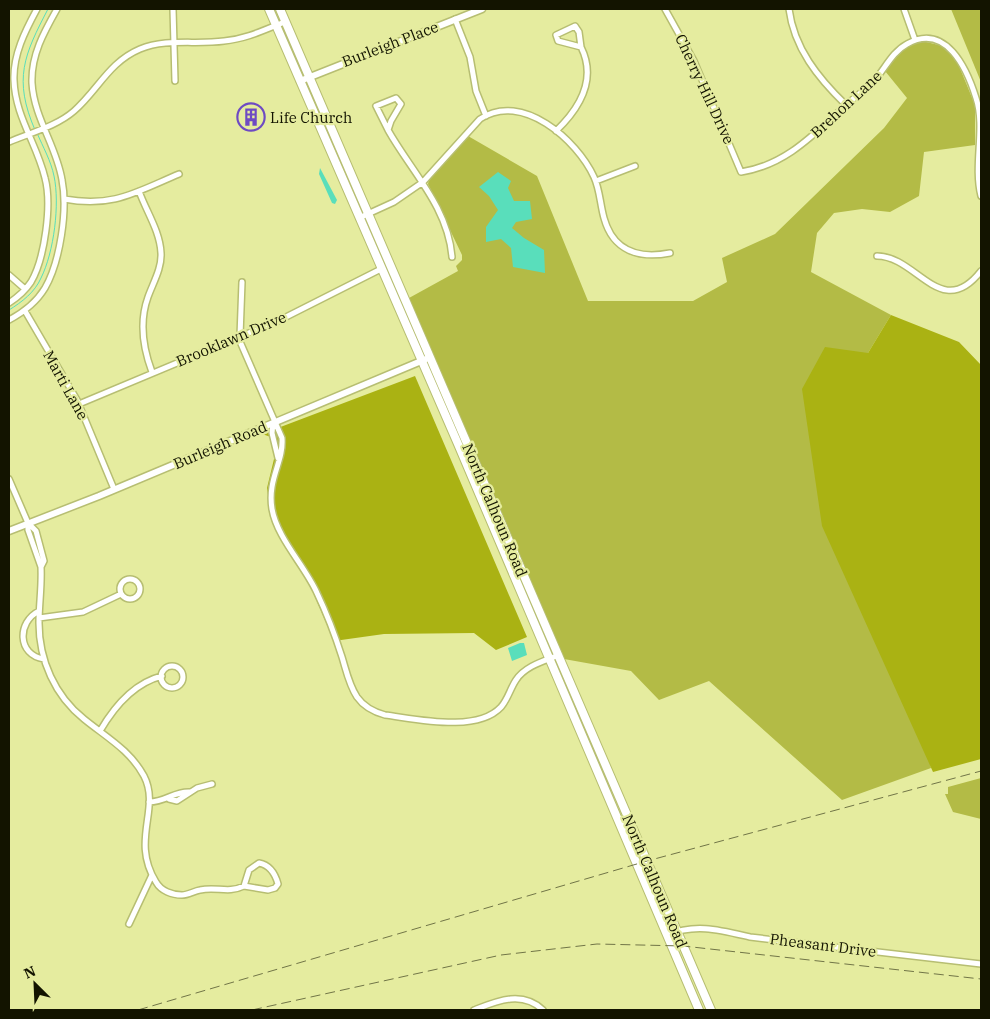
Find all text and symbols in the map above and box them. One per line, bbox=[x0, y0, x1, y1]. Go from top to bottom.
street label: Burleigh Place bbox=[339, 17, 441, 71]
street label: Cherry Hill Drive bbox=[671, 31, 739, 147]
street label: Brehon Lane bbox=[806, 66, 886, 142]
building icon: Life Church bbox=[236, 102, 266, 132]
place label: Life Church bbox=[270, 108, 352, 127]
street label: Brooklawn Drive bbox=[173, 307, 289, 371]
street label: Marti Lane bbox=[39, 347, 93, 423]
street label: Burleigh Road bbox=[170, 417, 270, 473]
street label: North Calhoun Road bbox=[458, 440, 532, 580]
street label: North Calhoun Road bbox=[618, 811, 692, 951]
street label: Pheasant Drive bbox=[769, 929, 877, 961]
north arrow bbox=[10, 959, 60, 1009]
text: N bbox=[21, 962, 38, 983]

